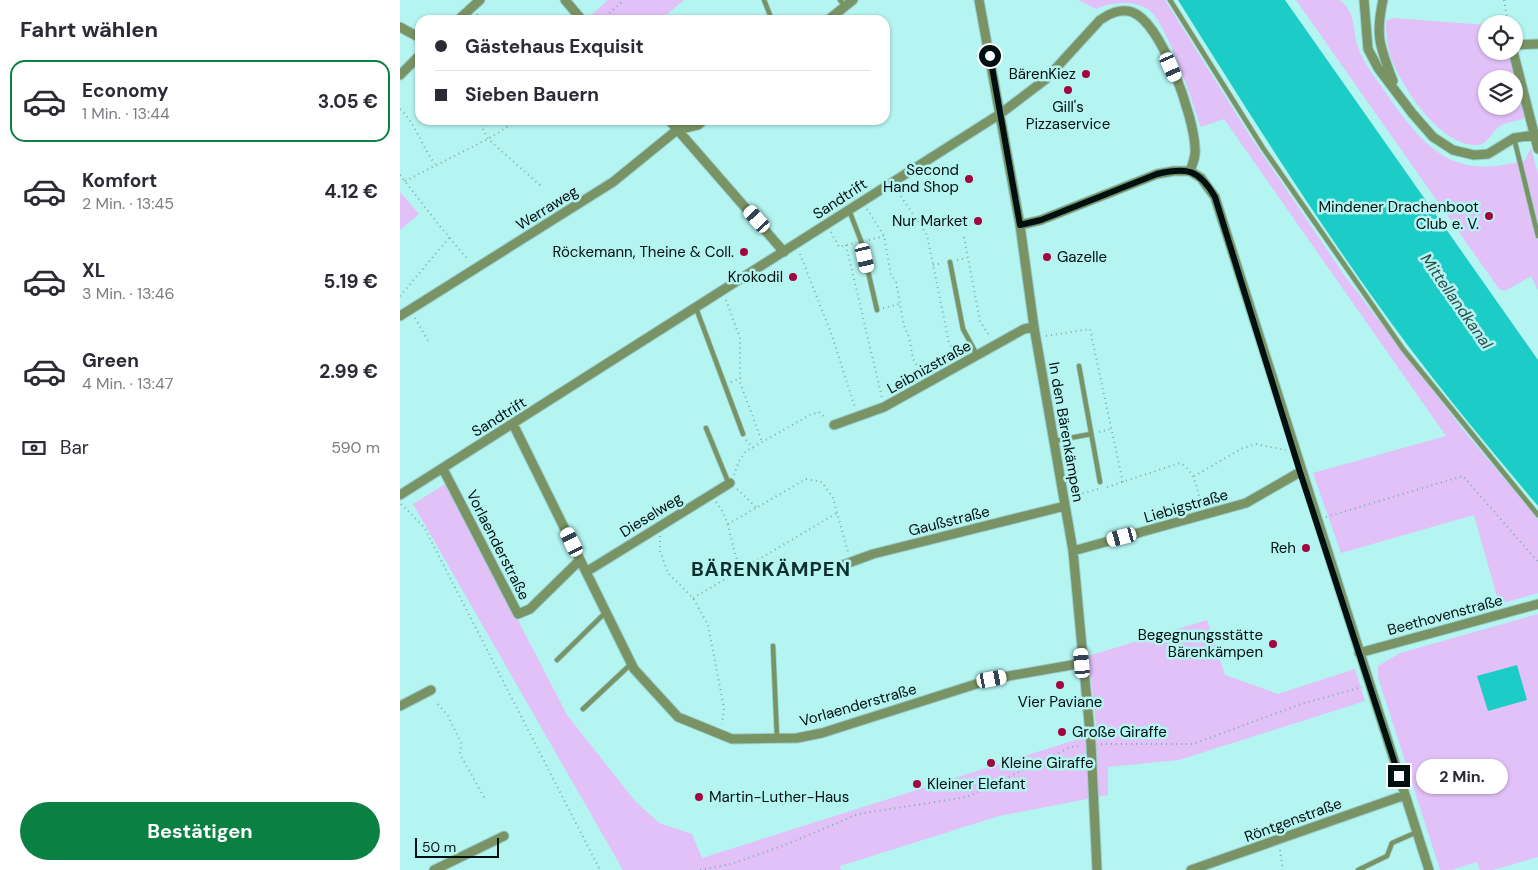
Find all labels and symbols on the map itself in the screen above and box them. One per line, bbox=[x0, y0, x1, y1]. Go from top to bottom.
route start bbox=[979, 45, 1001, 67]
car bbox=[1158, 50, 1183, 84]
place label: BärenKiez bbox=[1009, 64, 1076, 84]
marker: BärenKiez bbox=[1080, 68, 1092, 80]
marker: Gill's Pizzaservice bbox=[1062, 84, 1074, 96]
place label: Gill's Pizzaservice bbox=[1026, 97, 1110, 134]
place label: Second Hand Shop bbox=[883, 160, 959, 197]
marker: Second Hand Shop bbox=[963, 173, 975, 185]
street label: Sandtrift bbox=[809, 174, 871, 224]
street label: Werraweg bbox=[512, 181, 582, 235]
place label: Mindener Drachenboot Club e. V. bbox=[1318, 197, 1479, 234]
car bbox=[741, 203, 772, 235]
marker: Mindener Drachenboot Club e. V. bbox=[1483, 210, 1495, 222]
place label: Nur Market bbox=[892, 211, 968, 231]
marker: Nur Market bbox=[972, 215, 984, 227]
place label: Röckemann, Theine & Coll. bbox=[552, 242, 734, 262]
car bbox=[854, 242, 875, 274]
marker: Röckemann, Theine & Coll. bbox=[738, 246, 750, 258]
place label: Gazelle bbox=[1057, 247, 1107, 267]
water label: Mittellandkanal bbox=[1416, 249, 1498, 354]
marker: Gazelle bbox=[1041, 251, 1053, 263]
place label: Krokodil bbox=[728, 267, 783, 287]
marker: Krokodil bbox=[787, 271, 799, 283]
street label: Leibnizstraße bbox=[883, 336, 975, 398]
street label: In den Bärenkämpen bbox=[1044, 360, 1088, 504]
street label: Sandtrift bbox=[468, 392, 530, 442]
street label: Liebigstraße bbox=[1142, 484, 1230, 528]
street label: Vorlaenderstraße bbox=[462, 487, 534, 603]
street label: Dieselweg bbox=[616, 488, 686, 542]
street label: Gaußstraße bbox=[906, 501, 992, 541]
car bbox=[558, 525, 585, 559]
car bbox=[1105, 526, 1138, 548]
place label: Reh bbox=[1270, 538, 1296, 558]
marker: Reh bbox=[1300, 542, 1312, 554]
district label: BÄRENKÄMPEN bbox=[691, 556, 851, 582]
street label: Beethovenstraße bbox=[1385, 590, 1505, 640]
place label: Begegnungsstätte Bärenkämpen bbox=[1138, 625, 1263, 662]
marker: Begegnungsstätte Bärenkämpen bbox=[1267, 638, 1279, 650]
car bbox=[1073, 647, 1090, 679]
car bbox=[975, 669, 1008, 689]
street label: Vorlaenderstraße bbox=[797, 679, 919, 731]
marker: Vier Paviane bbox=[1054, 679, 1066, 691]
place label: Vier Paviane bbox=[1018, 692, 1102, 712]
place label: Große Giraffe bbox=[1072, 722, 1167, 742]
marker: Große Giraffe bbox=[1056, 726, 1068, 738]
place label: Kleine Giraffe bbox=[1001, 753, 1093, 773]
marker: Kleine Giraffe bbox=[985, 757, 997, 769]
callout: 2 Min. bbox=[1416, 758, 1509, 794]
route end bbox=[1388, 765, 1410, 787]
place label: Kleiner Elefant bbox=[927, 774, 1026, 794]
marker: Kleiner Elefant bbox=[911, 778, 923, 790]
place label: Martin-Luther-Haus bbox=[709, 787, 849, 807]
marker: Martin-Luther-Haus bbox=[693, 791, 705, 803]
street label: Röntgenstraße bbox=[1242, 793, 1344, 847]
scale bar bbox=[415, 835, 499, 858]

